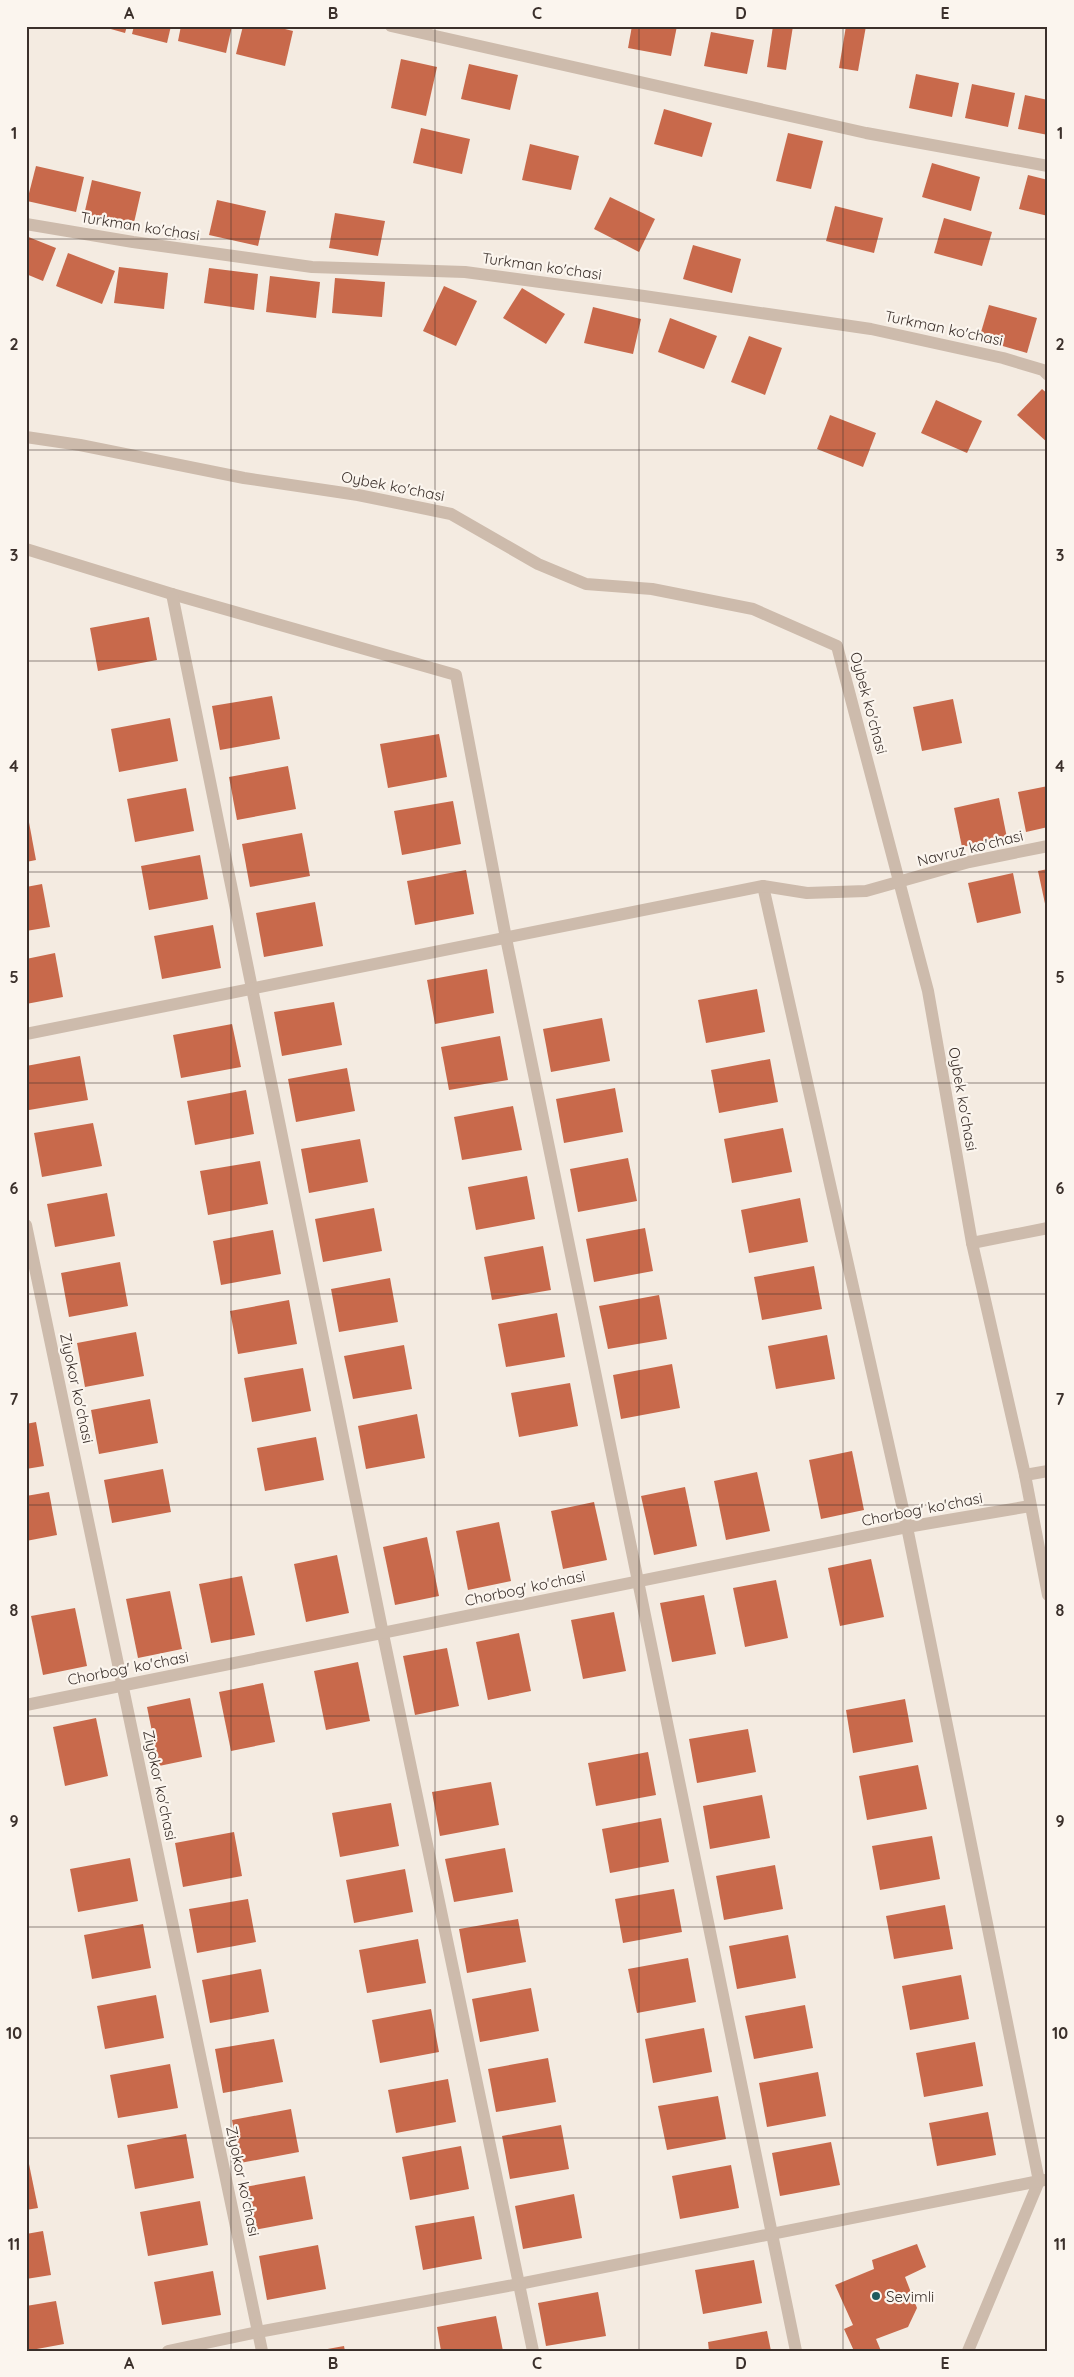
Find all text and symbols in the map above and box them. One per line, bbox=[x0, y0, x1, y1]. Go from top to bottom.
text: A bbox=[124, 3, 135, 23]
text: B bbox=[328, 3, 338, 23]
text: C bbox=[532, 3, 542, 23]
text: D bbox=[735, 3, 747, 23]
text: E bbox=[940, 3, 950, 23]
text: 1 bbox=[11, 123, 17, 143]
text: 1 bbox=[1057, 123, 1063, 143]
street label: Turkman ko'chasi bbox=[79, 207, 201, 245]
street label: Turkman ko'chasi bbox=[481, 248, 603, 284]
street label: Turkman ko'chasi bbox=[883, 306, 1005, 350]
text: 2 bbox=[9, 334, 19, 354]
text: 2 bbox=[1055, 334, 1065, 354]
street label: Oybek ko'chasi bbox=[340, 467, 446, 505]
text: 3 bbox=[10, 545, 18, 565]
text: 3 bbox=[1056, 545, 1064, 565]
street label: Oybek ko'chasi bbox=[846, 650, 892, 756]
text: 4 bbox=[9, 756, 19, 776]
text: 4 bbox=[1055, 756, 1065, 776]
street label: Navruz ko'chasi bbox=[915, 826, 1025, 870]
text: 5 bbox=[9, 967, 19, 987]
text: 5 bbox=[1055, 967, 1065, 987]
street label: Oybek ko'chasi bbox=[945, 1046, 981, 1152]
text: 6 bbox=[10, 1178, 19, 1198]
text: 6 bbox=[1056, 1178, 1065, 1198]
street label: Ziyokor ko'chasi bbox=[56, 1331, 98, 1445]
text: 7 bbox=[10, 1389, 19, 1409]
text: 7 bbox=[1056, 1389, 1065, 1409]
street label: Chorbog' ko'chasi bbox=[860, 1488, 984, 1530]
street label: Chorbog' ko'chasi bbox=[463, 1566, 587, 1610]
text: 8 bbox=[10, 1600, 19, 1620]
text: 8 bbox=[1056, 1600, 1065, 1620]
street label: Chorbog' ko'chasi bbox=[66, 1647, 190, 1689]
street label: Ziyokor ko'chasi bbox=[139, 1728, 181, 1842]
text: 9 bbox=[9, 1811, 19, 1831]
text: 9 bbox=[1055, 1811, 1065, 1831]
text: 10 bbox=[6, 2023, 22, 2043]
text: 10 bbox=[1052, 2023, 1068, 2043]
street label: Ziyokor ko'chasi bbox=[222, 2124, 264, 2238]
text: 11 bbox=[8, 2234, 20, 2254]
text: 11 bbox=[1054, 2234, 1066, 2254]
place label: Sevimli bbox=[886, 2287, 934, 2306]
marker: Sevimli bbox=[870, 2290, 882, 2302]
text: A bbox=[124, 2353, 135, 2373]
text: B bbox=[328, 2353, 338, 2373]
text: C bbox=[532, 2353, 542, 2373]
text: D bbox=[735, 2353, 747, 2373]
text: E bbox=[940, 2353, 950, 2373]

